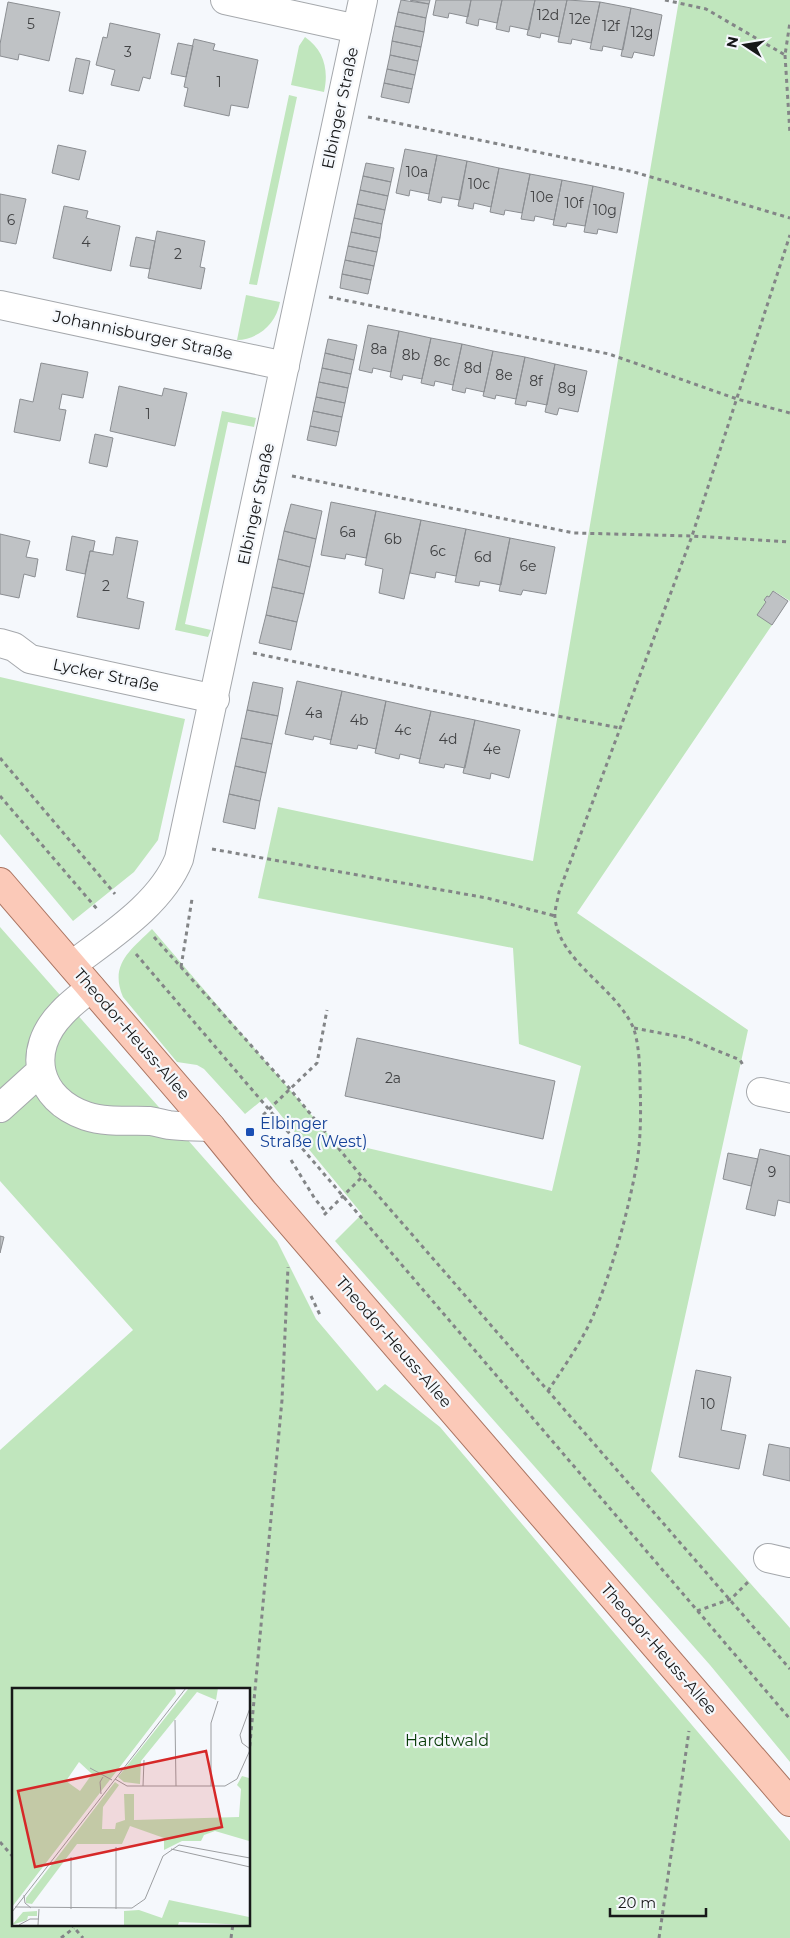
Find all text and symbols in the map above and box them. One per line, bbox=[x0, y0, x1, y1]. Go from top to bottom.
house number: 12d bbox=[537, 6, 559, 24]
house number: 12e bbox=[569, 10, 591, 28]
house number: 5 bbox=[27, 15, 35, 33]
house number: 12f bbox=[602, 17, 621, 35]
north arrow bbox=[720, 20, 770, 70]
house number: 12g bbox=[631, 23, 653, 41]
text: N bbox=[722, 35, 742, 50]
house number: 3 bbox=[124, 43, 132, 61]
street label: Elbinger Straße bbox=[318, 45, 362, 171]
house number: 1 bbox=[216, 73, 222, 91]
house number: 10a bbox=[406, 163, 428, 181]
house number: 10c bbox=[468, 175, 490, 193]
house number: 10e bbox=[531, 188, 553, 206]
house number: 10f bbox=[564, 194, 585, 212]
house number: 10g bbox=[593, 201, 617, 219]
house number: 6 bbox=[7, 211, 16, 229]
house number: 4 bbox=[81, 233, 91, 251]
house number: 2 bbox=[174, 245, 182, 263]
street label: Johannisburger Straße bbox=[51, 306, 234, 363]
house number: 8a bbox=[370, 340, 388, 358]
house number: 8b bbox=[402, 346, 420, 364]
house number: 8c bbox=[434, 352, 451, 370]
house number: 8d bbox=[464, 359, 482, 377]
house number: 8e bbox=[495, 366, 513, 384]
house number: 8f bbox=[529, 372, 544, 390]
house number: 8g bbox=[558, 379, 576, 397]
house number: 1 bbox=[145, 405, 151, 423]
street label: Elbinger Straße bbox=[234, 441, 278, 567]
house number: 6a bbox=[340, 523, 356, 541]
house number: 6b bbox=[384, 530, 402, 548]
house number: 6c bbox=[430, 542, 446, 560]
house number: 6d bbox=[474, 548, 492, 566]
house number: 6e bbox=[519, 557, 537, 575]
house number: 2 bbox=[102, 577, 110, 595]
street label: Lycker Straße bbox=[51, 654, 161, 696]
house number: 4a bbox=[305, 704, 323, 722]
house number: 4b bbox=[350, 711, 368, 729]
house number: 4c bbox=[394, 721, 412, 739]
house number: 4d bbox=[439, 730, 457, 748]
house number: 4e bbox=[483, 740, 501, 758]
street label: Theodor-Heuss-Allee bbox=[70, 965, 194, 1103]
house number: 2a bbox=[385, 1069, 401, 1087]
place label: Elbinger Straße (West) bbox=[260, 1114, 367, 1151]
marker: Elbinger Straße (West) bbox=[244, 1126, 256, 1138]
house number: 9 bbox=[768, 1163, 776, 1181]
street label: Theodor-Heuss-Allee bbox=[332, 1273, 456, 1411]
house number: 10 bbox=[701, 1395, 715, 1413]
street label: Theodor-Heuss-Allee bbox=[597, 1580, 721, 1718]
inset map bbox=[12, 1688, 250, 1926]
park label: Hardtwald bbox=[405, 1731, 489, 1750]
scale bar bbox=[610, 1886, 706, 1918]
text: 20 m bbox=[618, 1893, 656, 1912]

